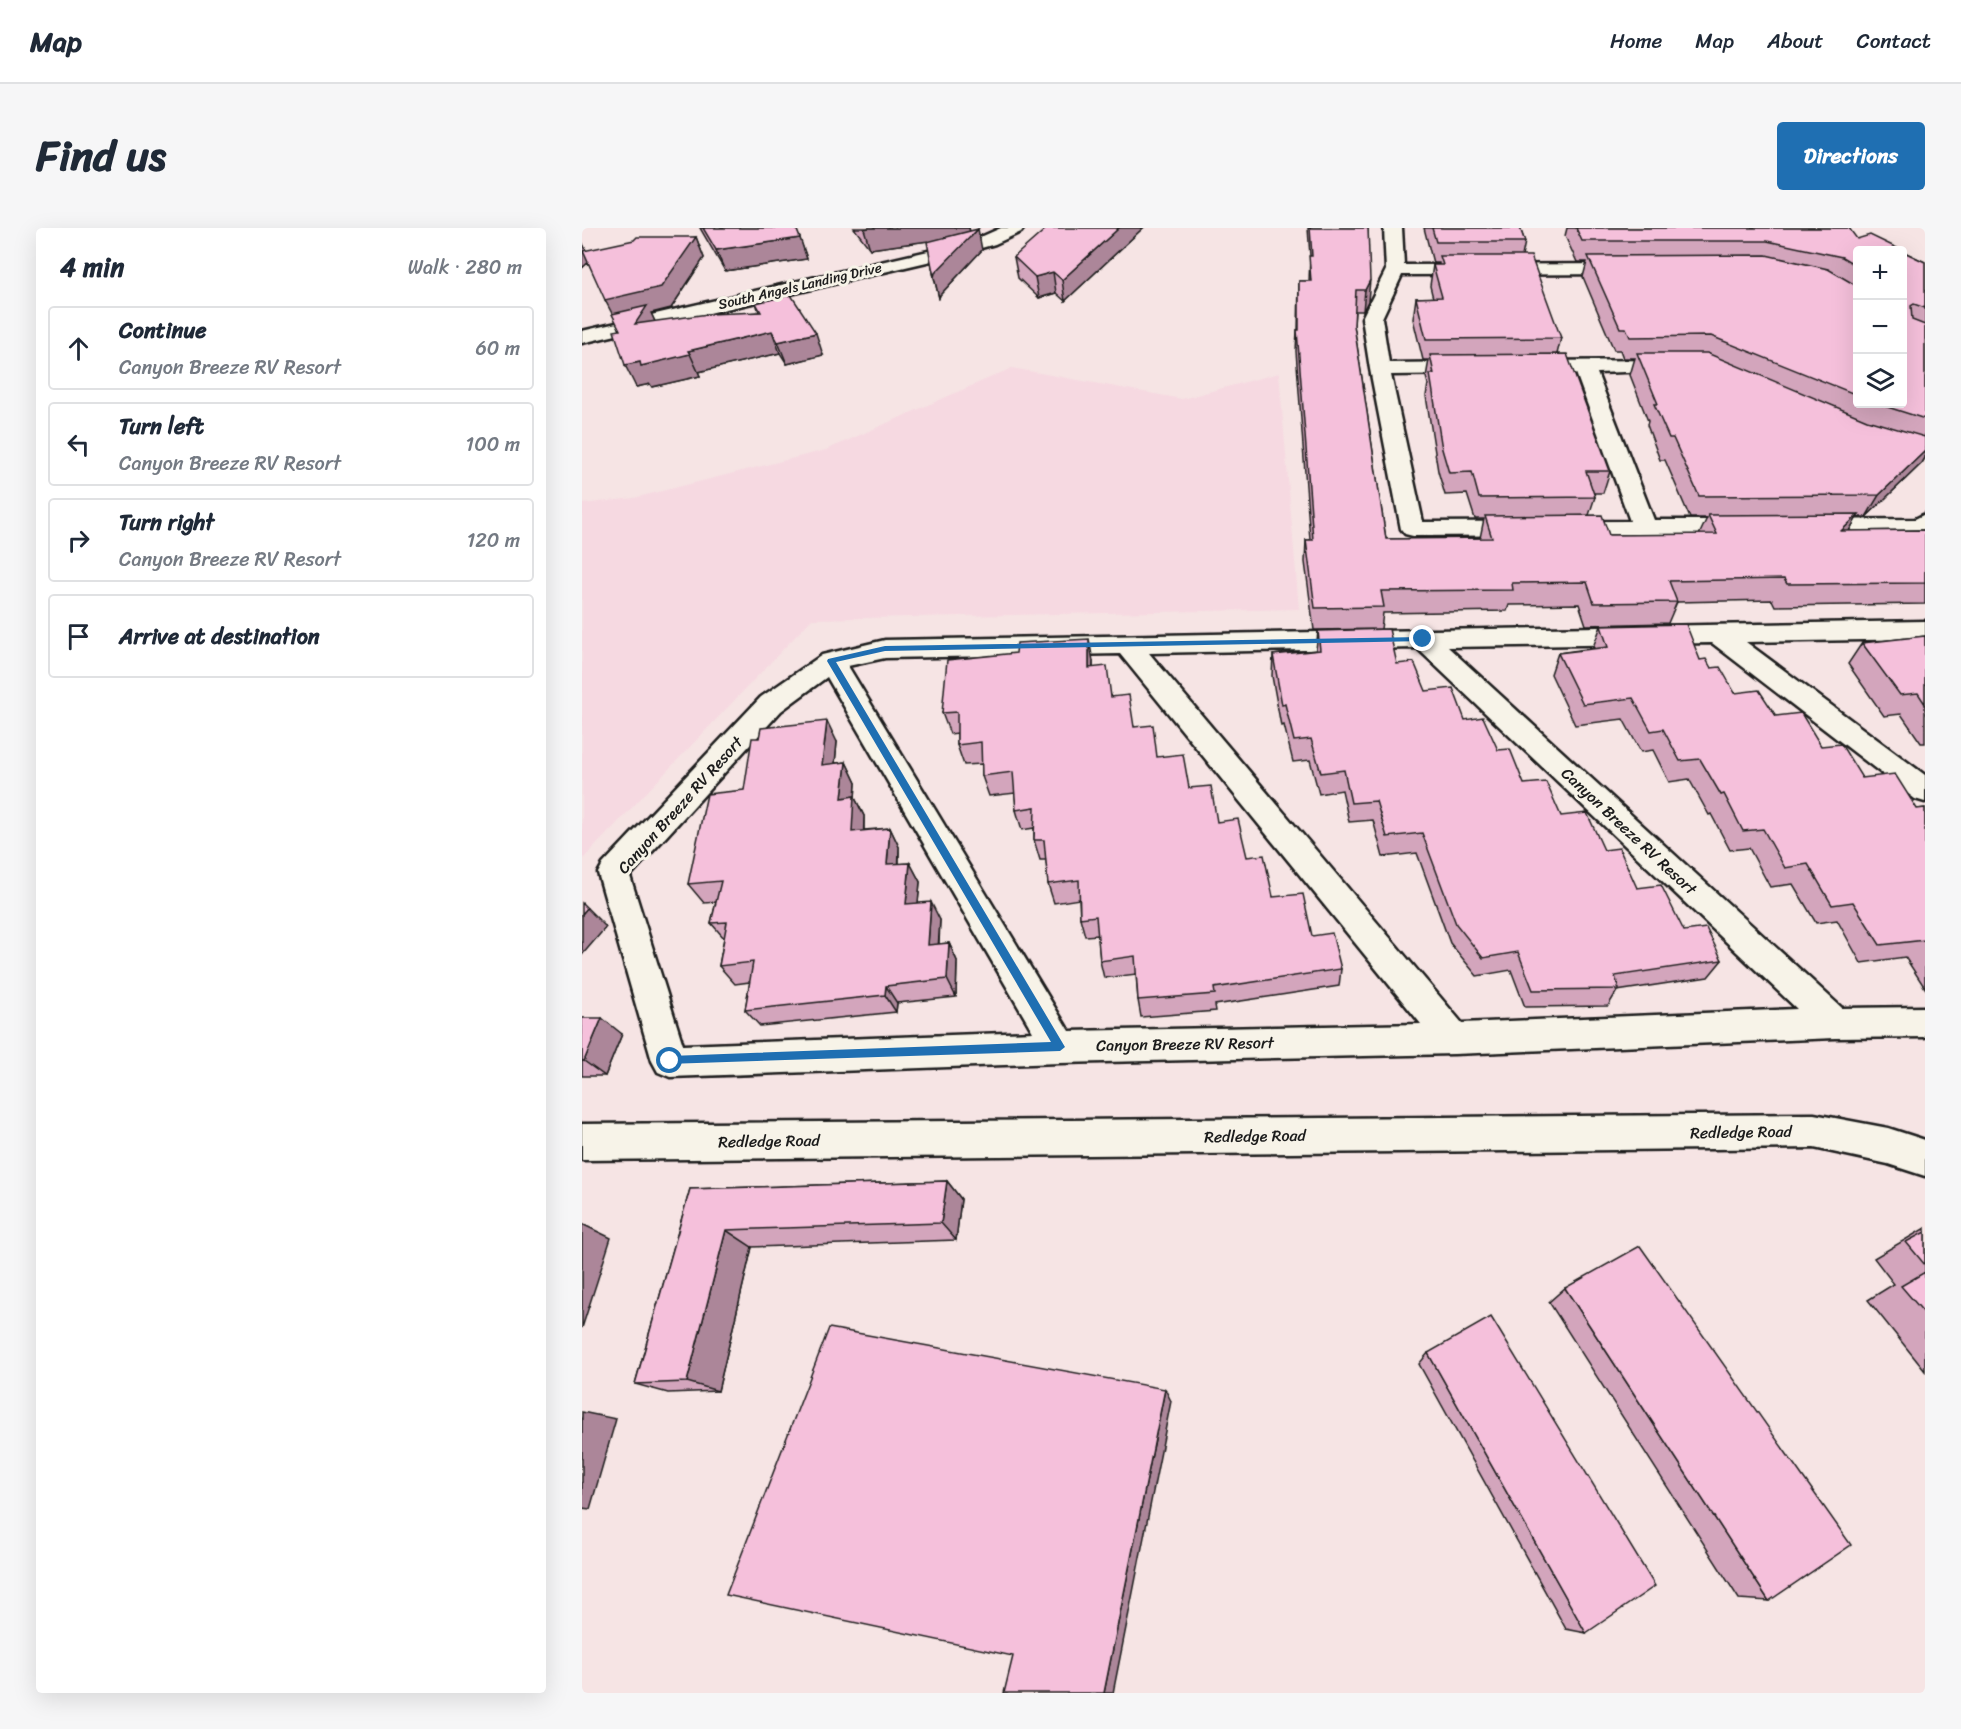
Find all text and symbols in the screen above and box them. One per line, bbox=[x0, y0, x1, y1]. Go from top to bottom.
text: Map bbox=[30, 17, 82, 66]
text: Home bbox=[1610, 22, 1662, 60]
text: Map bbox=[1695, 22, 1734, 60]
text: About bbox=[1767, 22, 1824, 60]
text: Contact bbox=[1857, 22, 1931, 60]
text: Find us bbox=[36, 119, 166, 193]
button: Directions bbox=[1777, 122, 1925, 190]
text: 4 min bbox=[60, 244, 124, 290]
map controls bbox=[1853, 246, 1907, 408]
button: + bbox=[1853, 246, 1907, 300]
text: Walk · 280 m bbox=[408, 250, 522, 285]
street label: South Angels Landing Drive bbox=[716, 255, 884, 317]
button: − bbox=[1853, 300, 1907, 354]
text: Continue bbox=[119, 311, 207, 350]
text: 60 m bbox=[475, 331, 520, 366]
icon: ahead bbox=[62, 332, 95, 365]
text: Canyon Breeze RV Resort bbox=[119, 350, 341, 385]
button: layers bbox=[1853, 354, 1907, 408]
text: Turn left bbox=[119, 407, 204, 446]
text: 100 m bbox=[466, 427, 520, 462]
icon: left bbox=[62, 428, 95, 461]
text: Canyon Breeze RV Resort bbox=[119, 446, 341, 481]
text: Turn right bbox=[119, 503, 214, 542]
text: 120 m bbox=[467, 523, 520, 558]
icon: right bbox=[62, 524, 95, 557]
text: Canyon Breeze RV Resort bbox=[119, 542, 341, 577]
text: Arrive at destination bbox=[119, 617, 320, 656]
icon: arrive bbox=[62, 620, 95, 653]
route end bbox=[1409, 625, 1435, 651]
street label: Canyon Breeze RV Resort bbox=[610, 729, 751, 881]
street label: Canyon Breeze RV Resort bbox=[1554, 760, 1704, 903]
street label: Canyon Breeze RV Resort bbox=[1096, 1028, 1275, 1060]
route start bbox=[656, 1047, 682, 1073]
street label: Redledge Road bbox=[1690, 1117, 1794, 1147]
street label: Redledge Road bbox=[1204, 1121, 1308, 1151]
street label: Redledge Road bbox=[718, 1126, 822, 1156]

